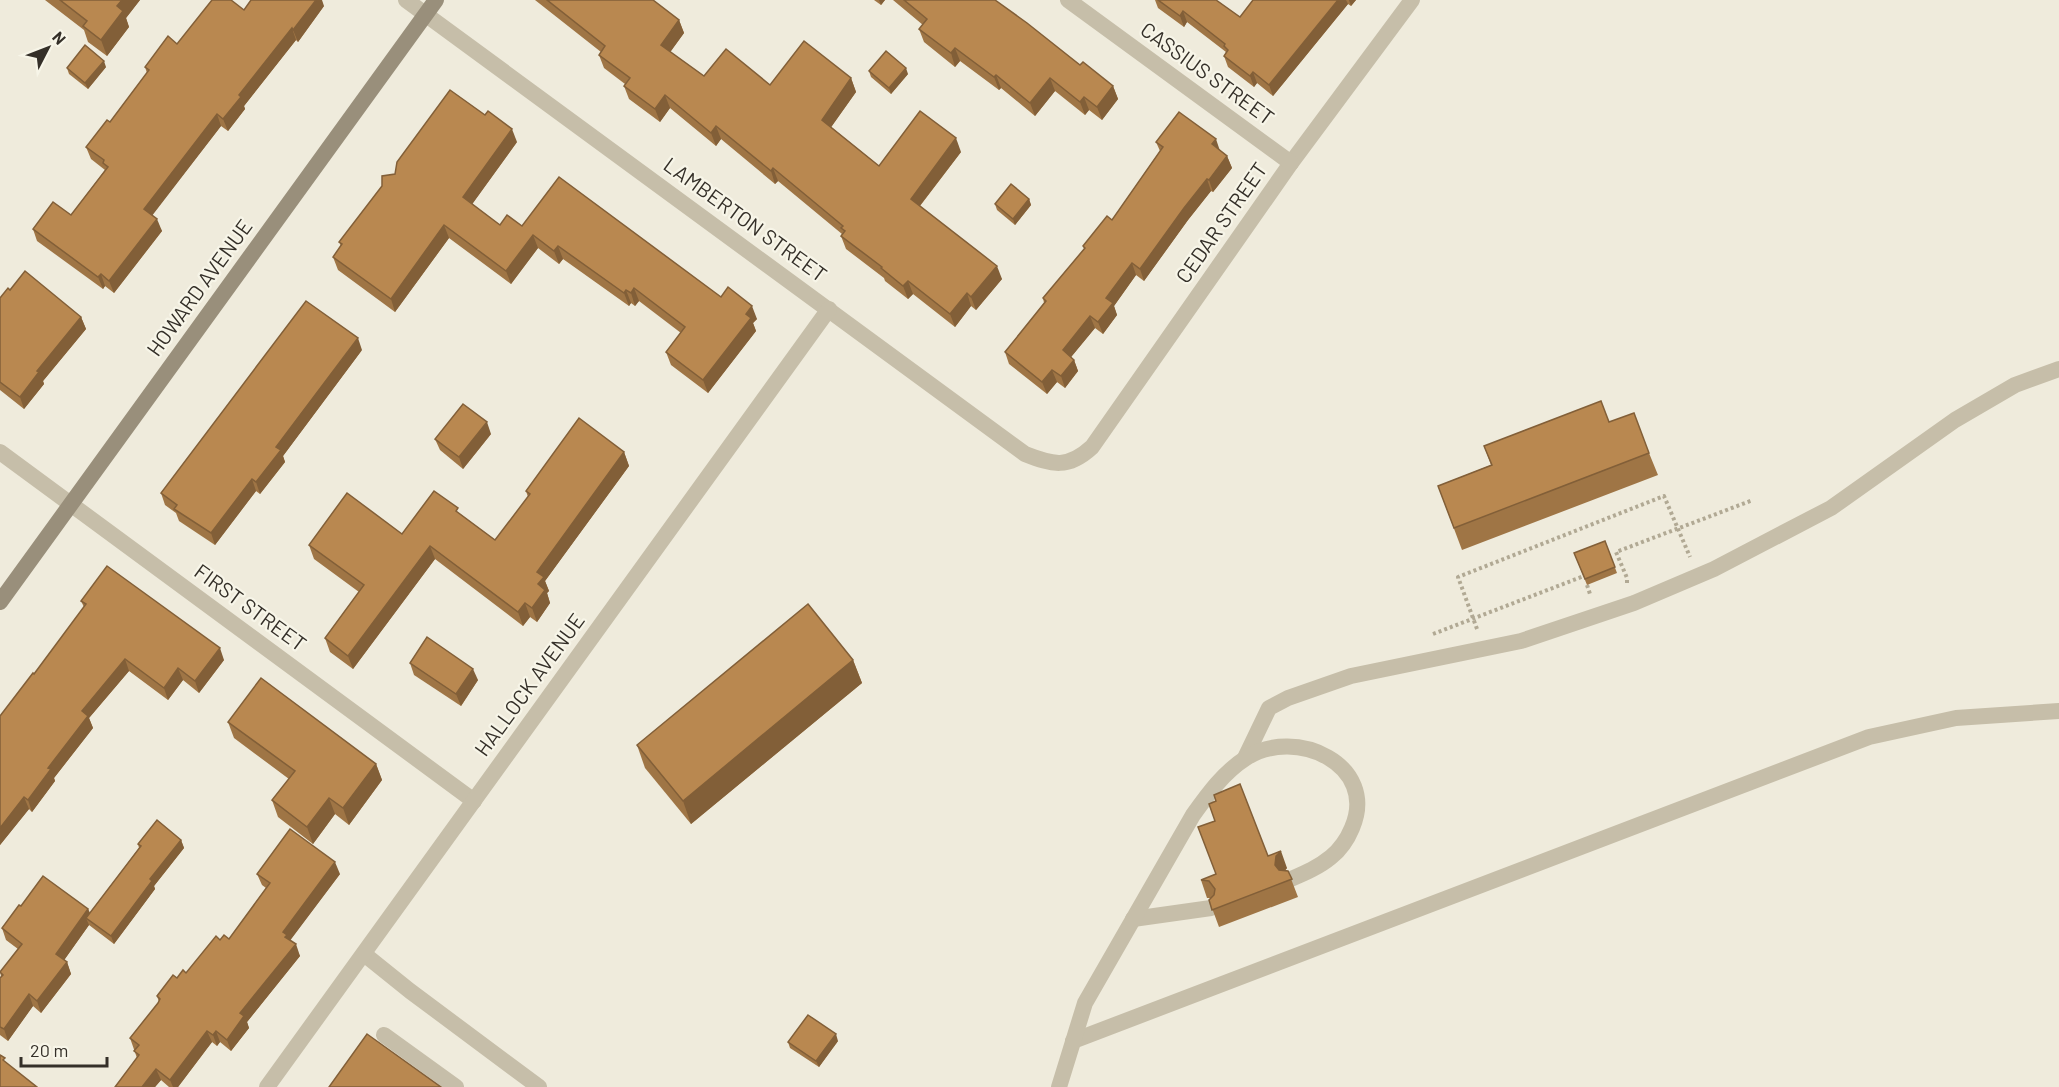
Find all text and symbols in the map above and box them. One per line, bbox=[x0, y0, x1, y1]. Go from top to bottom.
street label: CASSIUS STREET bbox=[1136, 16, 1279, 130]
north arrow bbox=[18, 18, 78, 78]
text: N bbox=[49, 27, 70, 48]
street label: LAMBERTON STREET bbox=[659, 151, 832, 286]
street label: CEDAR STREET bbox=[1170, 157, 1272, 287]
street label: HOWARD AVENUE bbox=[141, 214, 257, 360]
street label: FIRST STREET bbox=[190, 558, 312, 656]
street label: HALLOCK AVENUE bbox=[469, 608, 589, 760]
scale bar bbox=[21, 1030, 106, 1068]
text: 20 m bbox=[30, 1039, 68, 1061]

